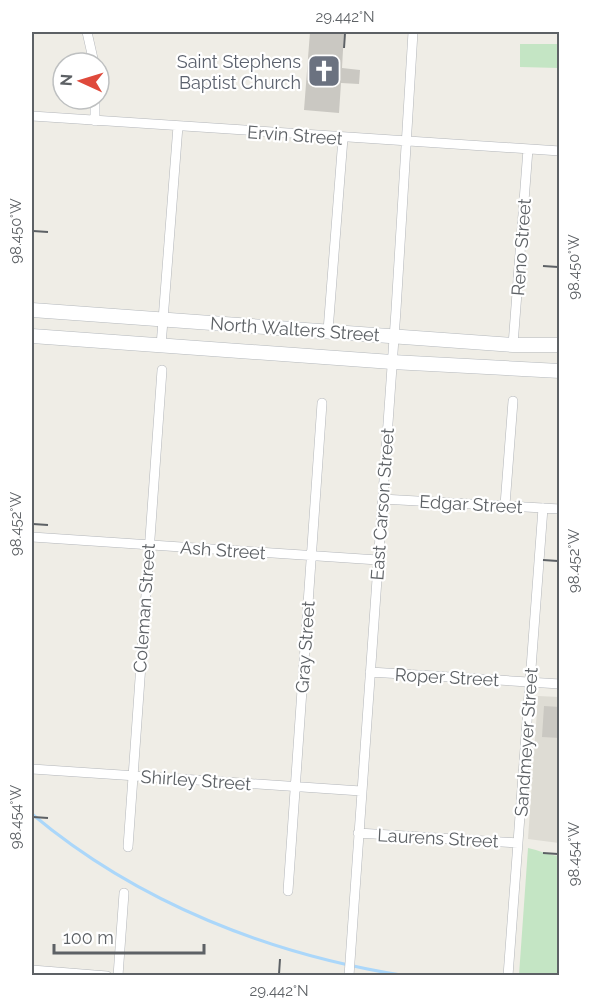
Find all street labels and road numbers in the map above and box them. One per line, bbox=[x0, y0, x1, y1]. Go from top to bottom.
street label: Ervin Street bbox=[247, 121, 343, 149]
street label: Reno Street bbox=[507, 198, 535, 296]
street label: North Walters Street bbox=[210, 313, 380, 345]
street label: East Carson Street bbox=[366, 427, 398, 581]
street label: Edgar Street bbox=[419, 491, 523, 517]
street label: Ash Street bbox=[180, 537, 266, 563]
street label: Coleman Street bbox=[129, 542, 159, 674]
street label: Gray Street bbox=[291, 600, 319, 694]
street label: Roper Street bbox=[394, 664, 500, 690]
street label: Sandmeyer Street bbox=[510, 667, 542, 817]
street label: Shirley Street bbox=[140, 766, 252, 794]
street label: Laurens Street bbox=[377, 824, 499, 852]

